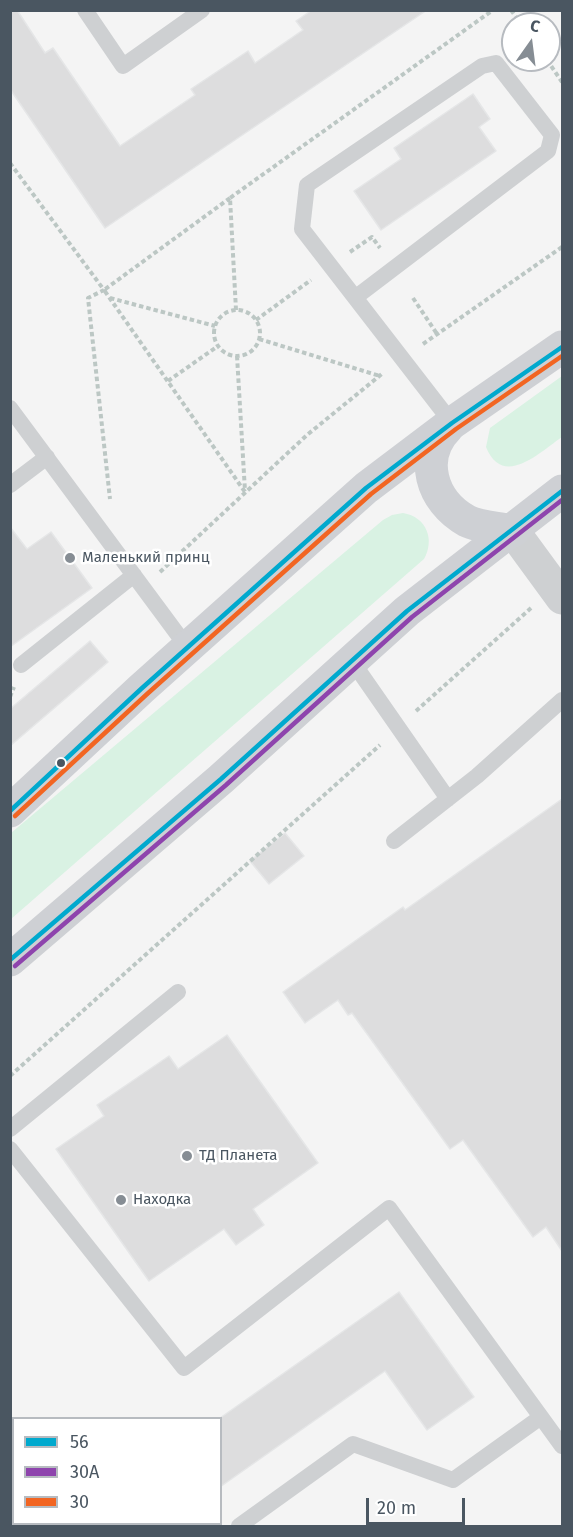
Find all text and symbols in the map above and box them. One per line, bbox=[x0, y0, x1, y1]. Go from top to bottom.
north arrow bbox=[501, 12, 561, 72]
text: С bbox=[528, 16, 542, 36]
place label: Маленький принц bbox=[82, 549, 209, 567]
marker: Маленький принц bbox=[63, 551, 77, 565]
unlabelled marker bbox=[55, 757, 67, 769]
place label: ТД Планета bbox=[199, 1147, 277, 1165]
marker: ТД Планета bbox=[180, 1149, 194, 1163]
place label: Находка bbox=[133, 1191, 191, 1209]
marker: Находка bbox=[114, 1193, 128, 1207]
legend bbox=[12, 1417, 222, 1525]
text: 56 bbox=[70, 1431, 89, 1453]
text: 30А bbox=[70, 1461, 99, 1483]
scale bar bbox=[369, 1486, 468, 1524]
text: 30 bbox=[70, 1491, 89, 1513]
text: 20 m bbox=[377, 1497, 416, 1519]

